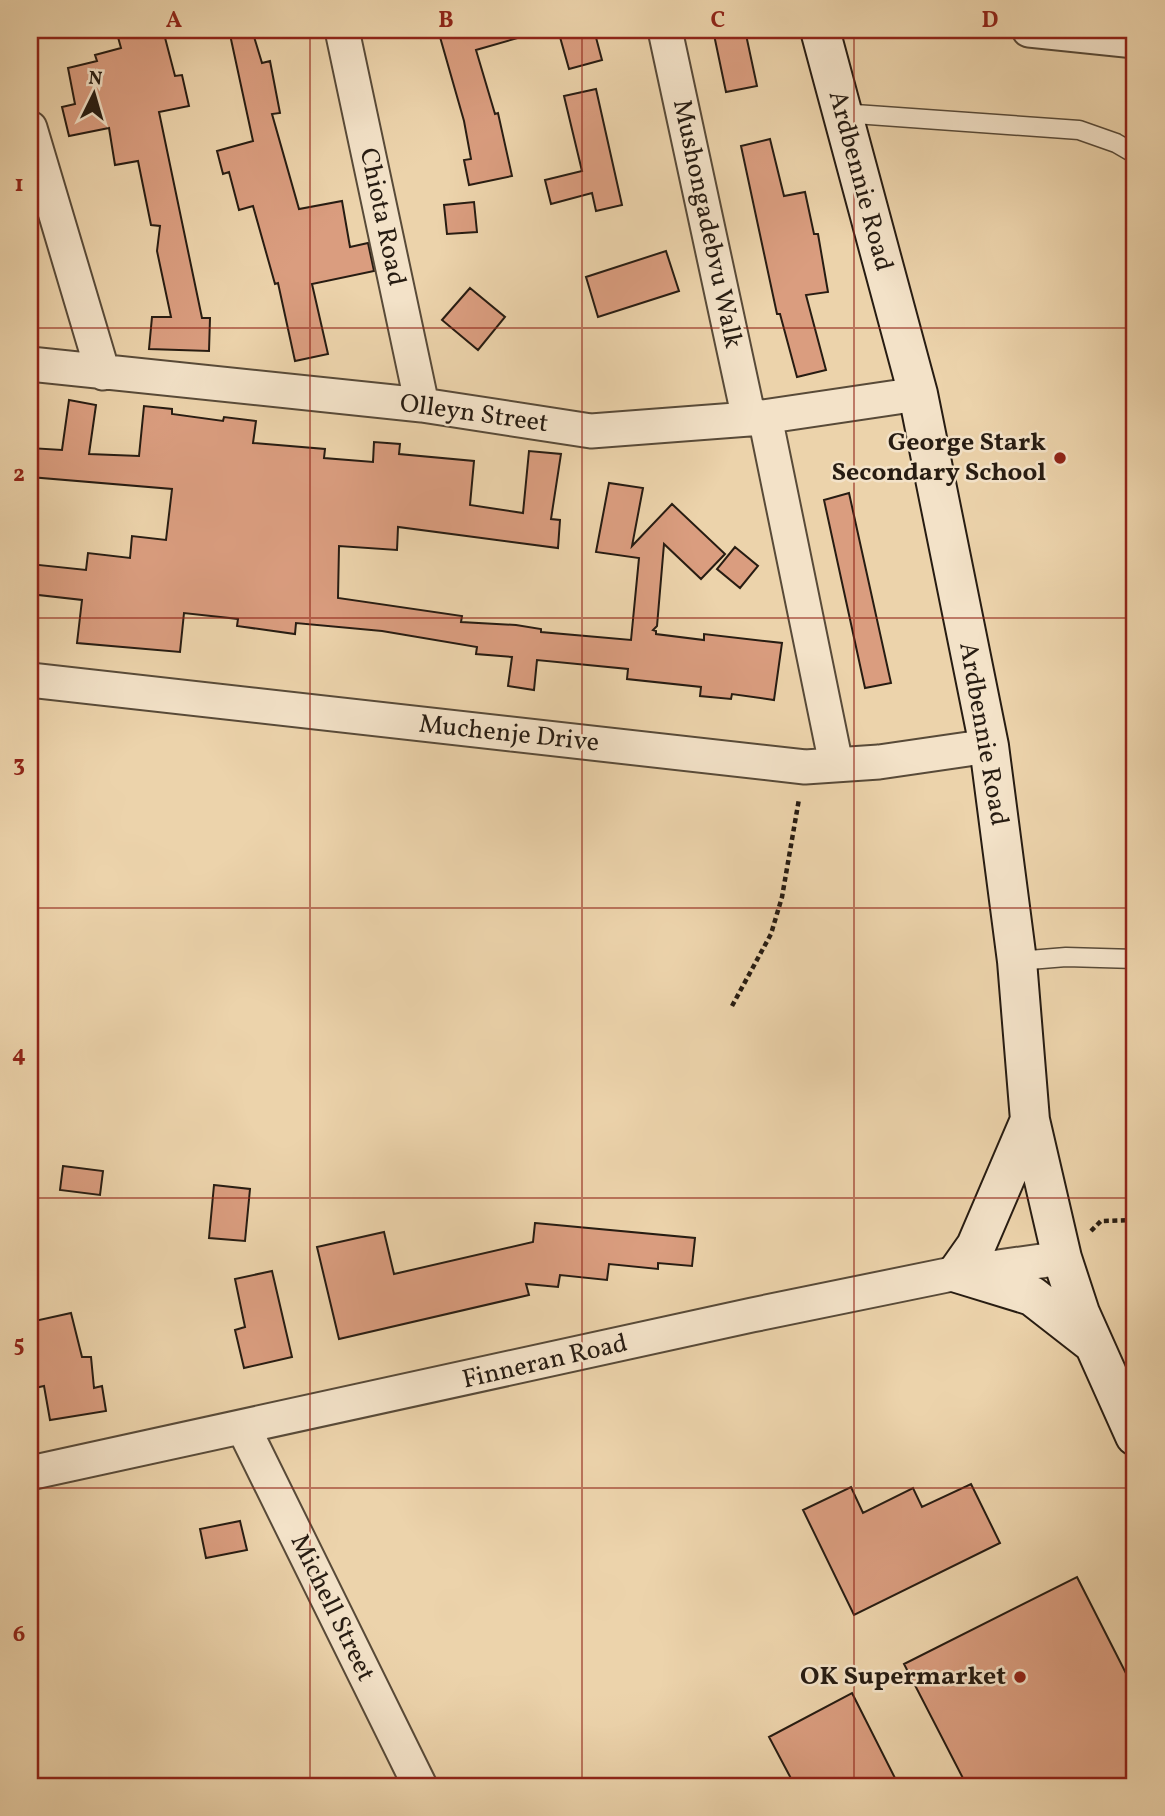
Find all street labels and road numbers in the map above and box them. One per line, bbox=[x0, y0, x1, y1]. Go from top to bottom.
street label: Ardbennie Road bbox=[819, 87, 901, 275]
street label: Mushongadebvu Walk bbox=[663, 96, 751, 352]
street label: Chiota Road bbox=[350, 145, 414, 289]
street label: Olleyn Street bbox=[397, 386, 551, 442]
street label: Ardbennie Road bbox=[949, 640, 1017, 828]
street label: Muchenje Drive bbox=[417, 707, 601, 761]
street label: Finneran Road bbox=[459, 1326, 631, 1398]
street label: Michell Street bbox=[281, 1528, 383, 1688]

